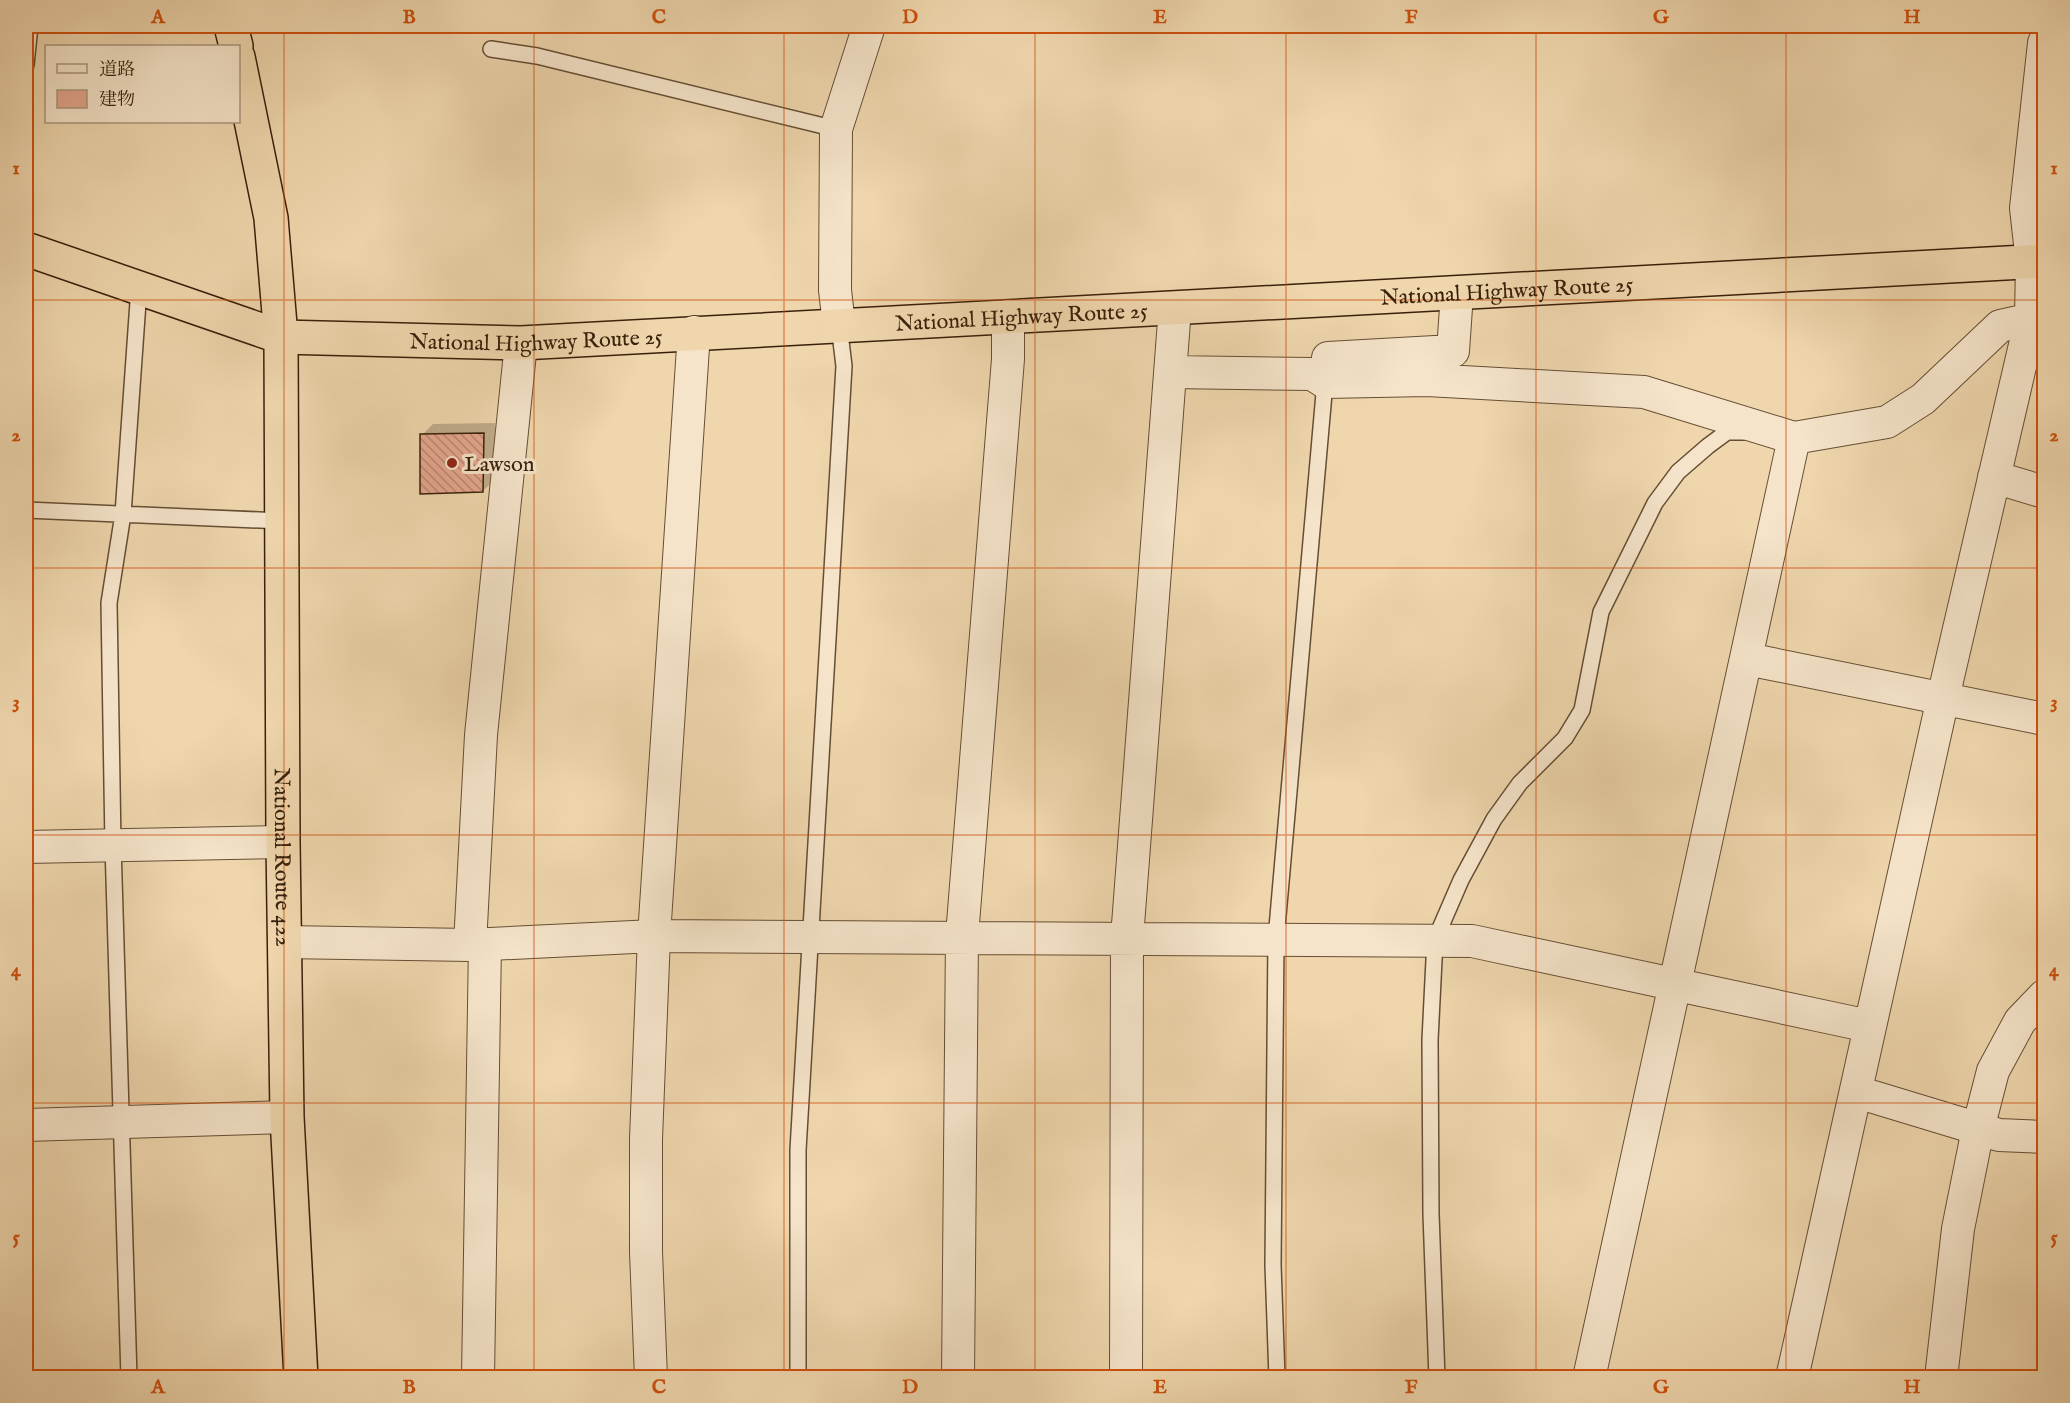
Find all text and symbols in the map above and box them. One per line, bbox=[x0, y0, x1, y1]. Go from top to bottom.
text: A bbox=[150, 5, 166, 30]
text: B bbox=[402, 5, 416, 30]
text: C bbox=[652, 5, 666, 30]
text: D bbox=[902, 5, 918, 30]
text: E bbox=[1153, 5, 1167, 30]
text: F bbox=[1405, 5, 1418, 30]
text: G bbox=[1653, 5, 1670, 30]
text: H bbox=[1903, 5, 1921, 30]
legend bbox=[45, 45, 240, 123]
text: 道路 bbox=[99, 59, 135, 82]
text: 建物 bbox=[99, 89, 135, 112]
text: 1 bbox=[12, 156, 20, 181]
text: 1 bbox=[2050, 156, 2058, 181]
street label: National Highway Route 25 bbox=[1380, 271, 1634, 313]
street label: National Highway Route 25 bbox=[894, 297, 1149, 339]
street label: National Highway Route 25 bbox=[409, 323, 663, 359]
text: 2 bbox=[11, 423, 21, 448]
text: 2 bbox=[2049, 423, 2059, 448]
place label: Lawson bbox=[464, 451, 535, 479]
marker: Lawson bbox=[445, 456, 459, 470]
text: 3 bbox=[12, 690, 20, 715]
text: 3 bbox=[2050, 690, 2058, 715]
street label: National Route 422 bbox=[267, 768, 297, 947]
text: 4 bbox=[11, 958, 22, 983]
text: 4 bbox=[2049, 958, 2060, 983]
text: 5 bbox=[12, 1225, 20, 1250]
text: 5 bbox=[2050, 1225, 2058, 1250]
text: A bbox=[150, 1375, 166, 1400]
text: B bbox=[402, 1375, 416, 1400]
text: C bbox=[652, 1375, 666, 1400]
text: D bbox=[902, 1375, 918, 1400]
text: E bbox=[1153, 1375, 1167, 1400]
text: F bbox=[1405, 1375, 1418, 1400]
text: G bbox=[1653, 1375, 1670, 1400]
text: H bbox=[1903, 1375, 1921, 1400]

